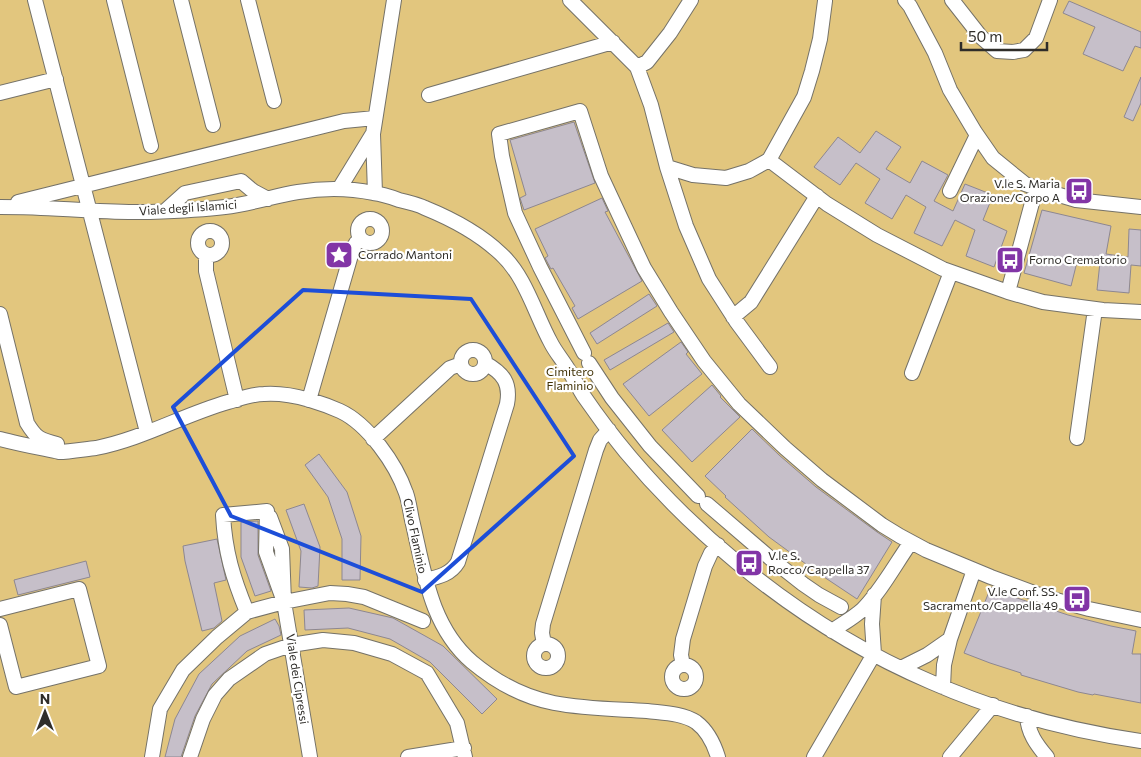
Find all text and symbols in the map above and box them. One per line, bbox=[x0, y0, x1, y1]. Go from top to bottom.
scale bar bbox=[961, 20, 1047, 52]
text: 50 m bbox=[968, 27, 1002, 45]
place label: V.le S. Maria Orazione/Corpo A bbox=[960, 176, 1060, 204]
bus stop icon: V.le S. Maria Orazione/Corpo A bbox=[1064, 176, 1094, 206]
street label: Viale degli Islamici bbox=[138, 197, 237, 217]
place icon: Corrado Mantoni bbox=[324, 240, 354, 270]
bus stop icon: Forno Crematorio bbox=[995, 245, 1025, 275]
place label: Corrado Mantoni bbox=[358, 247, 452, 261]
place label: Forno Crematorio bbox=[1029, 252, 1127, 266]
park label: Cimitero Flaminio bbox=[546, 364, 594, 392]
street label: Clivo Flaminio bbox=[401, 497, 431, 575]
bus stop icon: V.le S. Rocco/Cappella 37 bbox=[734, 548, 764, 578]
place label: V.le S. Rocco/Cappella 37 bbox=[768, 548, 870, 576]
place label: V.le Conf. SS. Sacramento/Cappella 49 bbox=[923, 584, 1058, 612]
bus stop icon: V.le Conf. SS. Sacramento/Cappella 49 bbox=[1062, 584, 1092, 614]
street label: Viale dei Cipressi bbox=[284, 633, 312, 725]
north arrow bbox=[20, 687, 70, 737]
text: N bbox=[40, 690, 50, 707]

